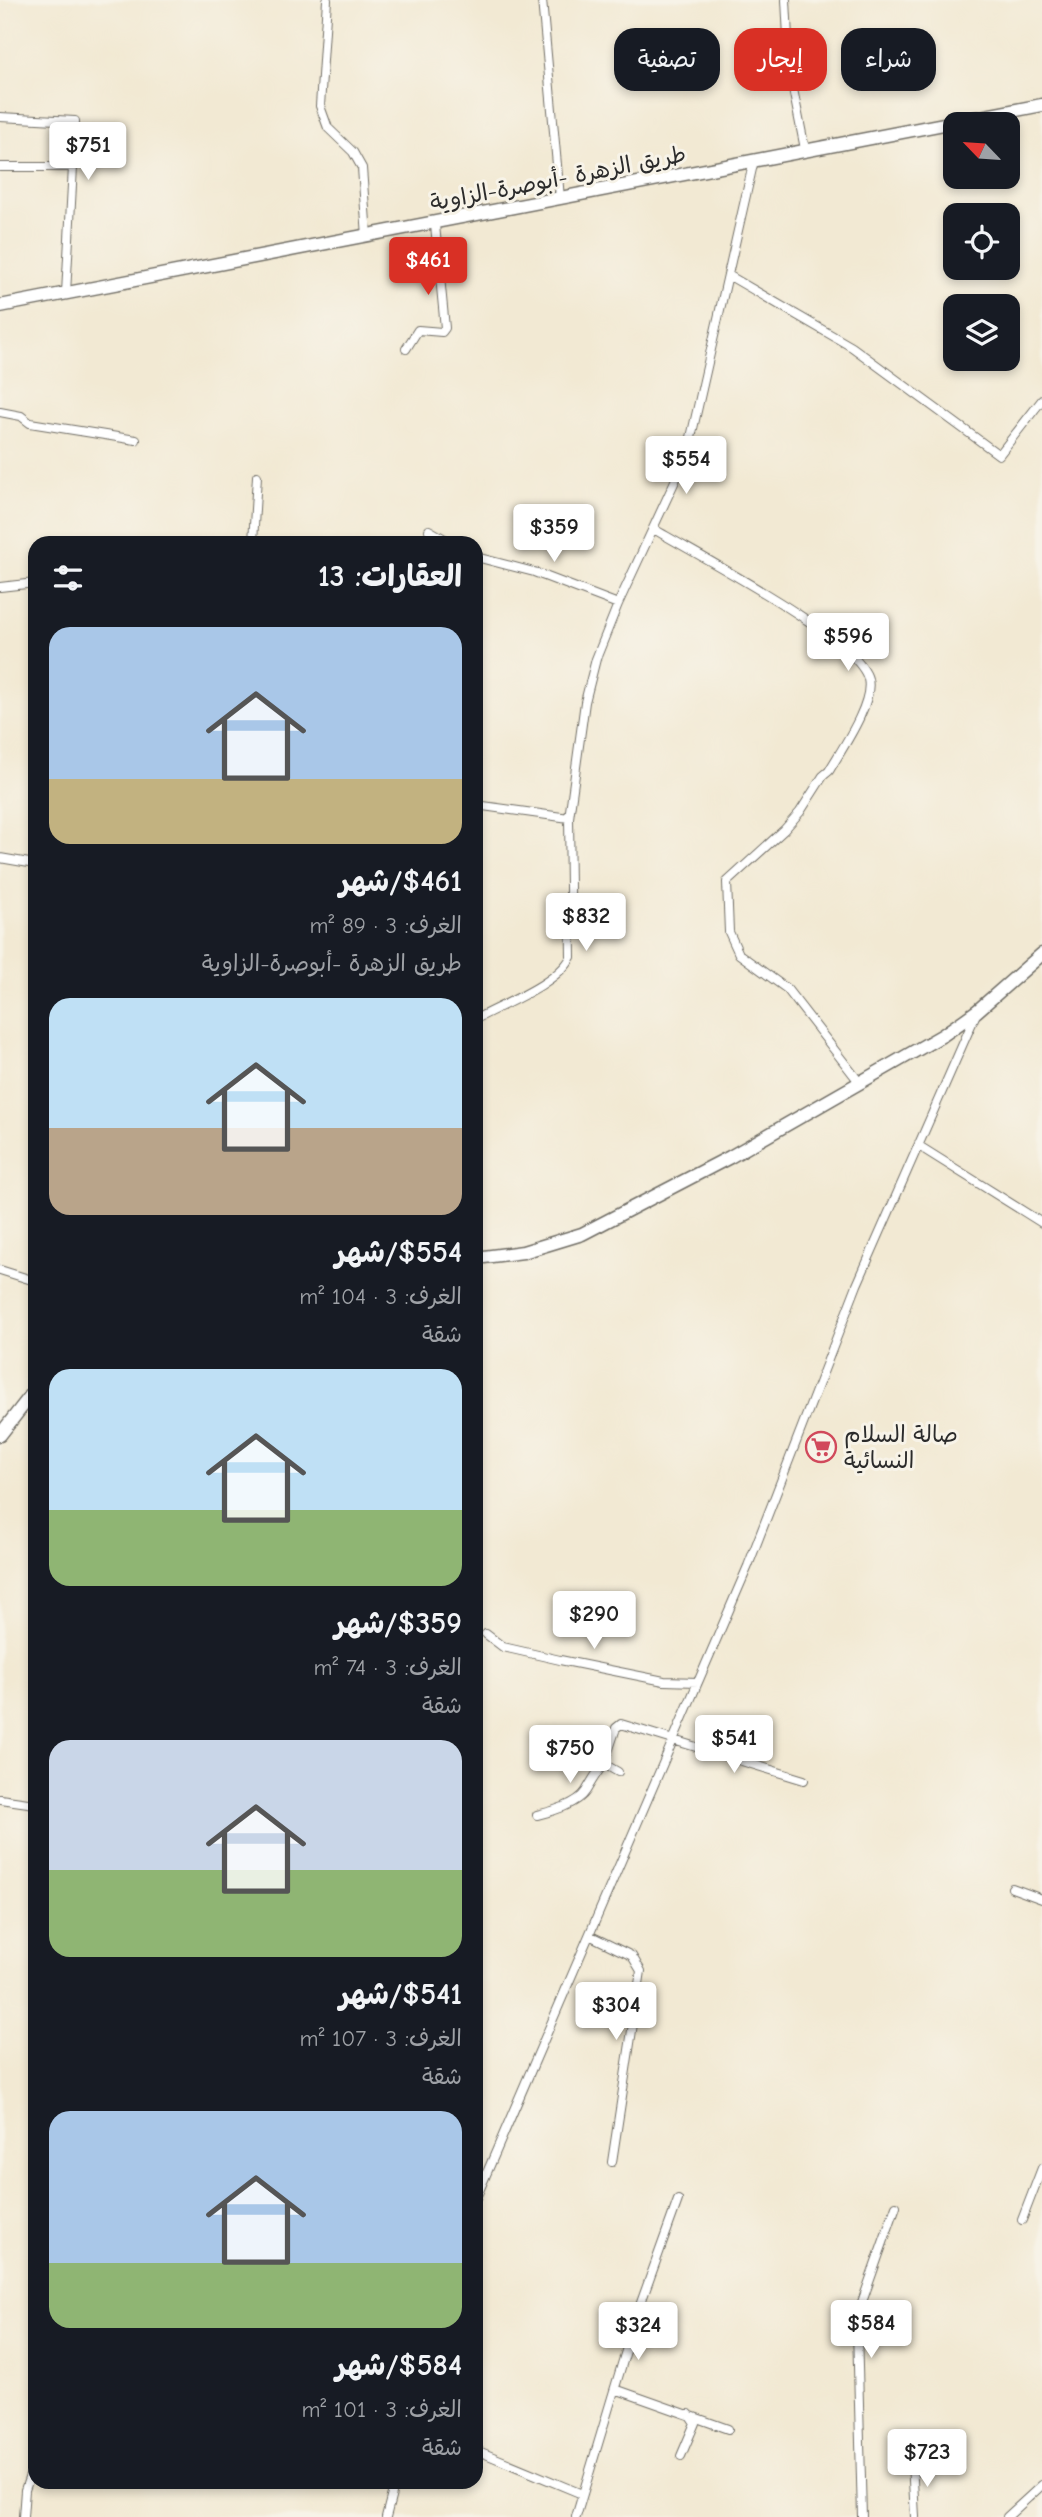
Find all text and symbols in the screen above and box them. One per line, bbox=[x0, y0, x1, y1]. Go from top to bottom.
chip: تصفية bbox=[614, 28, 720, 91]
chip: إيجار bbox=[734, 28, 827, 91]
chip: شراء bbox=[841, 28, 936, 91]
north arrow bbox=[943, 112, 1020, 189]
map controls bbox=[943, 112, 1020, 371]
pin: $751 bbox=[47, 122, 129, 182]
text: $751 bbox=[65, 131, 111, 158]
street label: طريق الزهرة -أبوصرة-الزاوية bbox=[428, 139, 688, 217]
button: locate bbox=[943, 203, 1020, 280]
pin: $461 bbox=[387, 238, 469, 297]
text: $461 bbox=[405, 246, 451, 273]
button: layers bbox=[943, 294, 1020, 371]
pin: $554 bbox=[645, 436, 727, 496]
text: $554 bbox=[661, 445, 711, 472]
pin: $359 bbox=[513, 504, 595, 564]
text: $359 bbox=[529, 513, 579, 540]
icon: filters bbox=[49, 559, 87, 597]
text: العقارات: 13 bbox=[318, 559, 462, 594]
pin: $596 bbox=[807, 614, 889, 673]
text: $596 bbox=[823, 622, 873, 649]
icon: home bbox=[193, 673, 319, 799]
text: $461/شهر bbox=[339, 864, 462, 899]
pin: $832 bbox=[545, 894, 627, 953]
text: $832 bbox=[562, 902, 610, 929]
text: الغرف: 3 · 89 m² bbox=[310, 912, 462, 939]
text: طريق الزهرة -أبوصرة-الزاوية bbox=[202, 950, 462, 977]
icon: home bbox=[193, 1044, 319, 1170]
text: $554/شهر bbox=[335, 1235, 462, 1270]
text: الغرف: 3 · 104 m² bbox=[299, 1283, 462, 1310]
text: شقة bbox=[422, 1321, 462, 1348]
icon: home bbox=[193, 1415, 319, 1541]
place label: صالة السلام النسائية bbox=[844, 1421, 958, 1474]
supermarket icon: صالة السلام النسائية bbox=[804, 1430, 838, 1464]
pin: $290 bbox=[553, 1592, 635, 1651]
text: $290 bbox=[569, 1600, 619, 1627]
text: $359/شهر bbox=[335, 1606, 462, 1641]
text: الغرف: 3 · 74 m² bbox=[313, 1654, 462, 1681]
text: شقة bbox=[422, 1692, 462, 1719]
pin: $541 bbox=[693, 1716, 775, 1775]
text: $541 bbox=[711, 1724, 757, 1751]
pin: $750 bbox=[529, 1726, 611, 1785]
text: $750 bbox=[545, 1734, 595, 1761]
icon: home bbox=[193, 1786, 319, 1912]
text: $541/شهر bbox=[339, 1977, 462, 2012]
pin: $304 bbox=[575, 1982, 657, 2042]
text: $304 bbox=[591, 1991, 641, 2018]
text: الغرف: 3 · 107 m² bbox=[300, 2025, 462, 2052]
text: شقة bbox=[422, 2063, 462, 2090]
icon: home bbox=[193, 2157, 319, 2283]
pin: $584 bbox=[830, 2300, 912, 2360]
pin: $324 bbox=[597, 2302, 679, 2362]
text: $584 bbox=[847, 2309, 895, 2336]
text: $324 bbox=[615, 2311, 661, 2338]
text: $584/شهر bbox=[336, 2348, 462, 2383]
text: الغرف: 3 · 101 m² bbox=[301, 2396, 462, 2423]
pin: $723 bbox=[886, 2430, 968, 2489]
text: شقة bbox=[422, 2434, 462, 2461]
text: $723 bbox=[904, 2438, 951, 2465]

